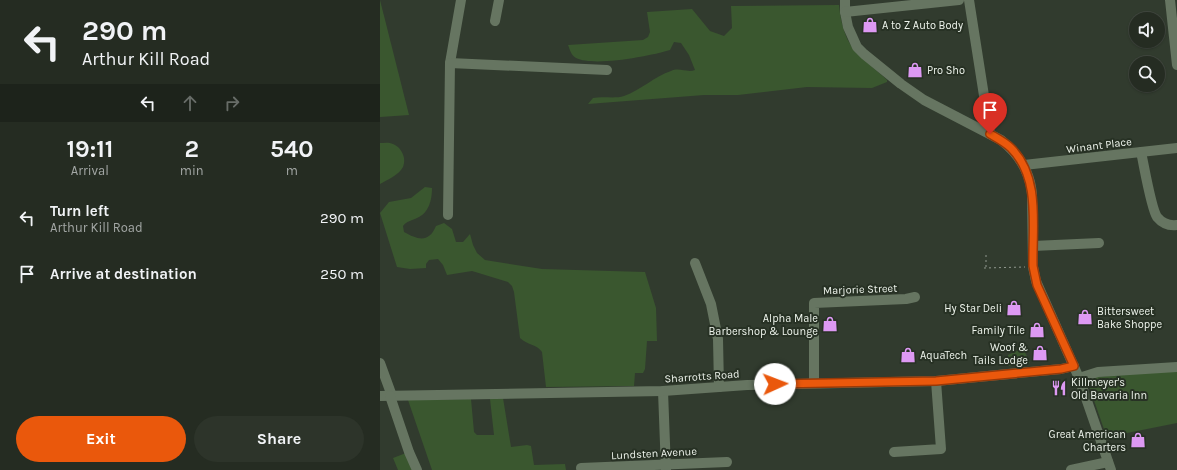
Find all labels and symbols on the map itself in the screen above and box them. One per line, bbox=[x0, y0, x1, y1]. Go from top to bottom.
shop icon: A to Z Auto Body bbox=[861, 16, 879, 34]
place label: A to Z Auto Body bbox=[882, 19, 963, 32]
shop icon: Pro Sho bbox=[906, 61, 924, 79]
place label: Pro Sho bbox=[927, 64, 965, 77]
pin bbox=[973, 93, 1007, 134]
street label: Winant Place bbox=[1066, 135, 1133, 156]
street label: Marjorie Street bbox=[823, 282, 897, 297]
shop icon: Hy Star Deli bbox=[1005, 299, 1023, 317]
place label: Hy Star Deli bbox=[944, 302, 1002, 315]
place label: Bittersweet Bake Shoppe bbox=[1097, 305, 1163, 331]
shop icon: Bittersweet Bake Shoppe bbox=[1076, 308, 1094, 326]
place label: Alpha Male Barbershop & Lounge bbox=[709, 312, 818, 338]
shop icon: Alpha Male Barbershop & Lounge bbox=[821, 315, 839, 333]
shop icon: Family Tile bbox=[1028, 321, 1046, 339]
place label: Family Tile bbox=[972, 324, 1025, 337]
place label: Woof & Tails Lodge bbox=[973, 341, 1028, 367]
shop icon: Woof & Tails Lodge bbox=[1031, 344, 1049, 362]
shop icon: AquaTech bbox=[899, 346, 917, 364]
place label: AquaTech bbox=[920, 349, 967, 362]
position arrow bbox=[754, 363, 796, 405]
street label: Sharrotts Road bbox=[664, 367, 740, 386]
place label: Killmeyer's Old Bavaria Inn bbox=[1071, 376, 1147, 402]
restaurant icon: Killmeyer's Old Bavaria Inn bbox=[1050, 379, 1068, 397]
place label: Great American Charters bbox=[1049, 428, 1126, 454]
shop icon: Great American Charters bbox=[1129, 431, 1147, 449]
street label: Lundsten Avenue bbox=[611, 445, 698, 462]

